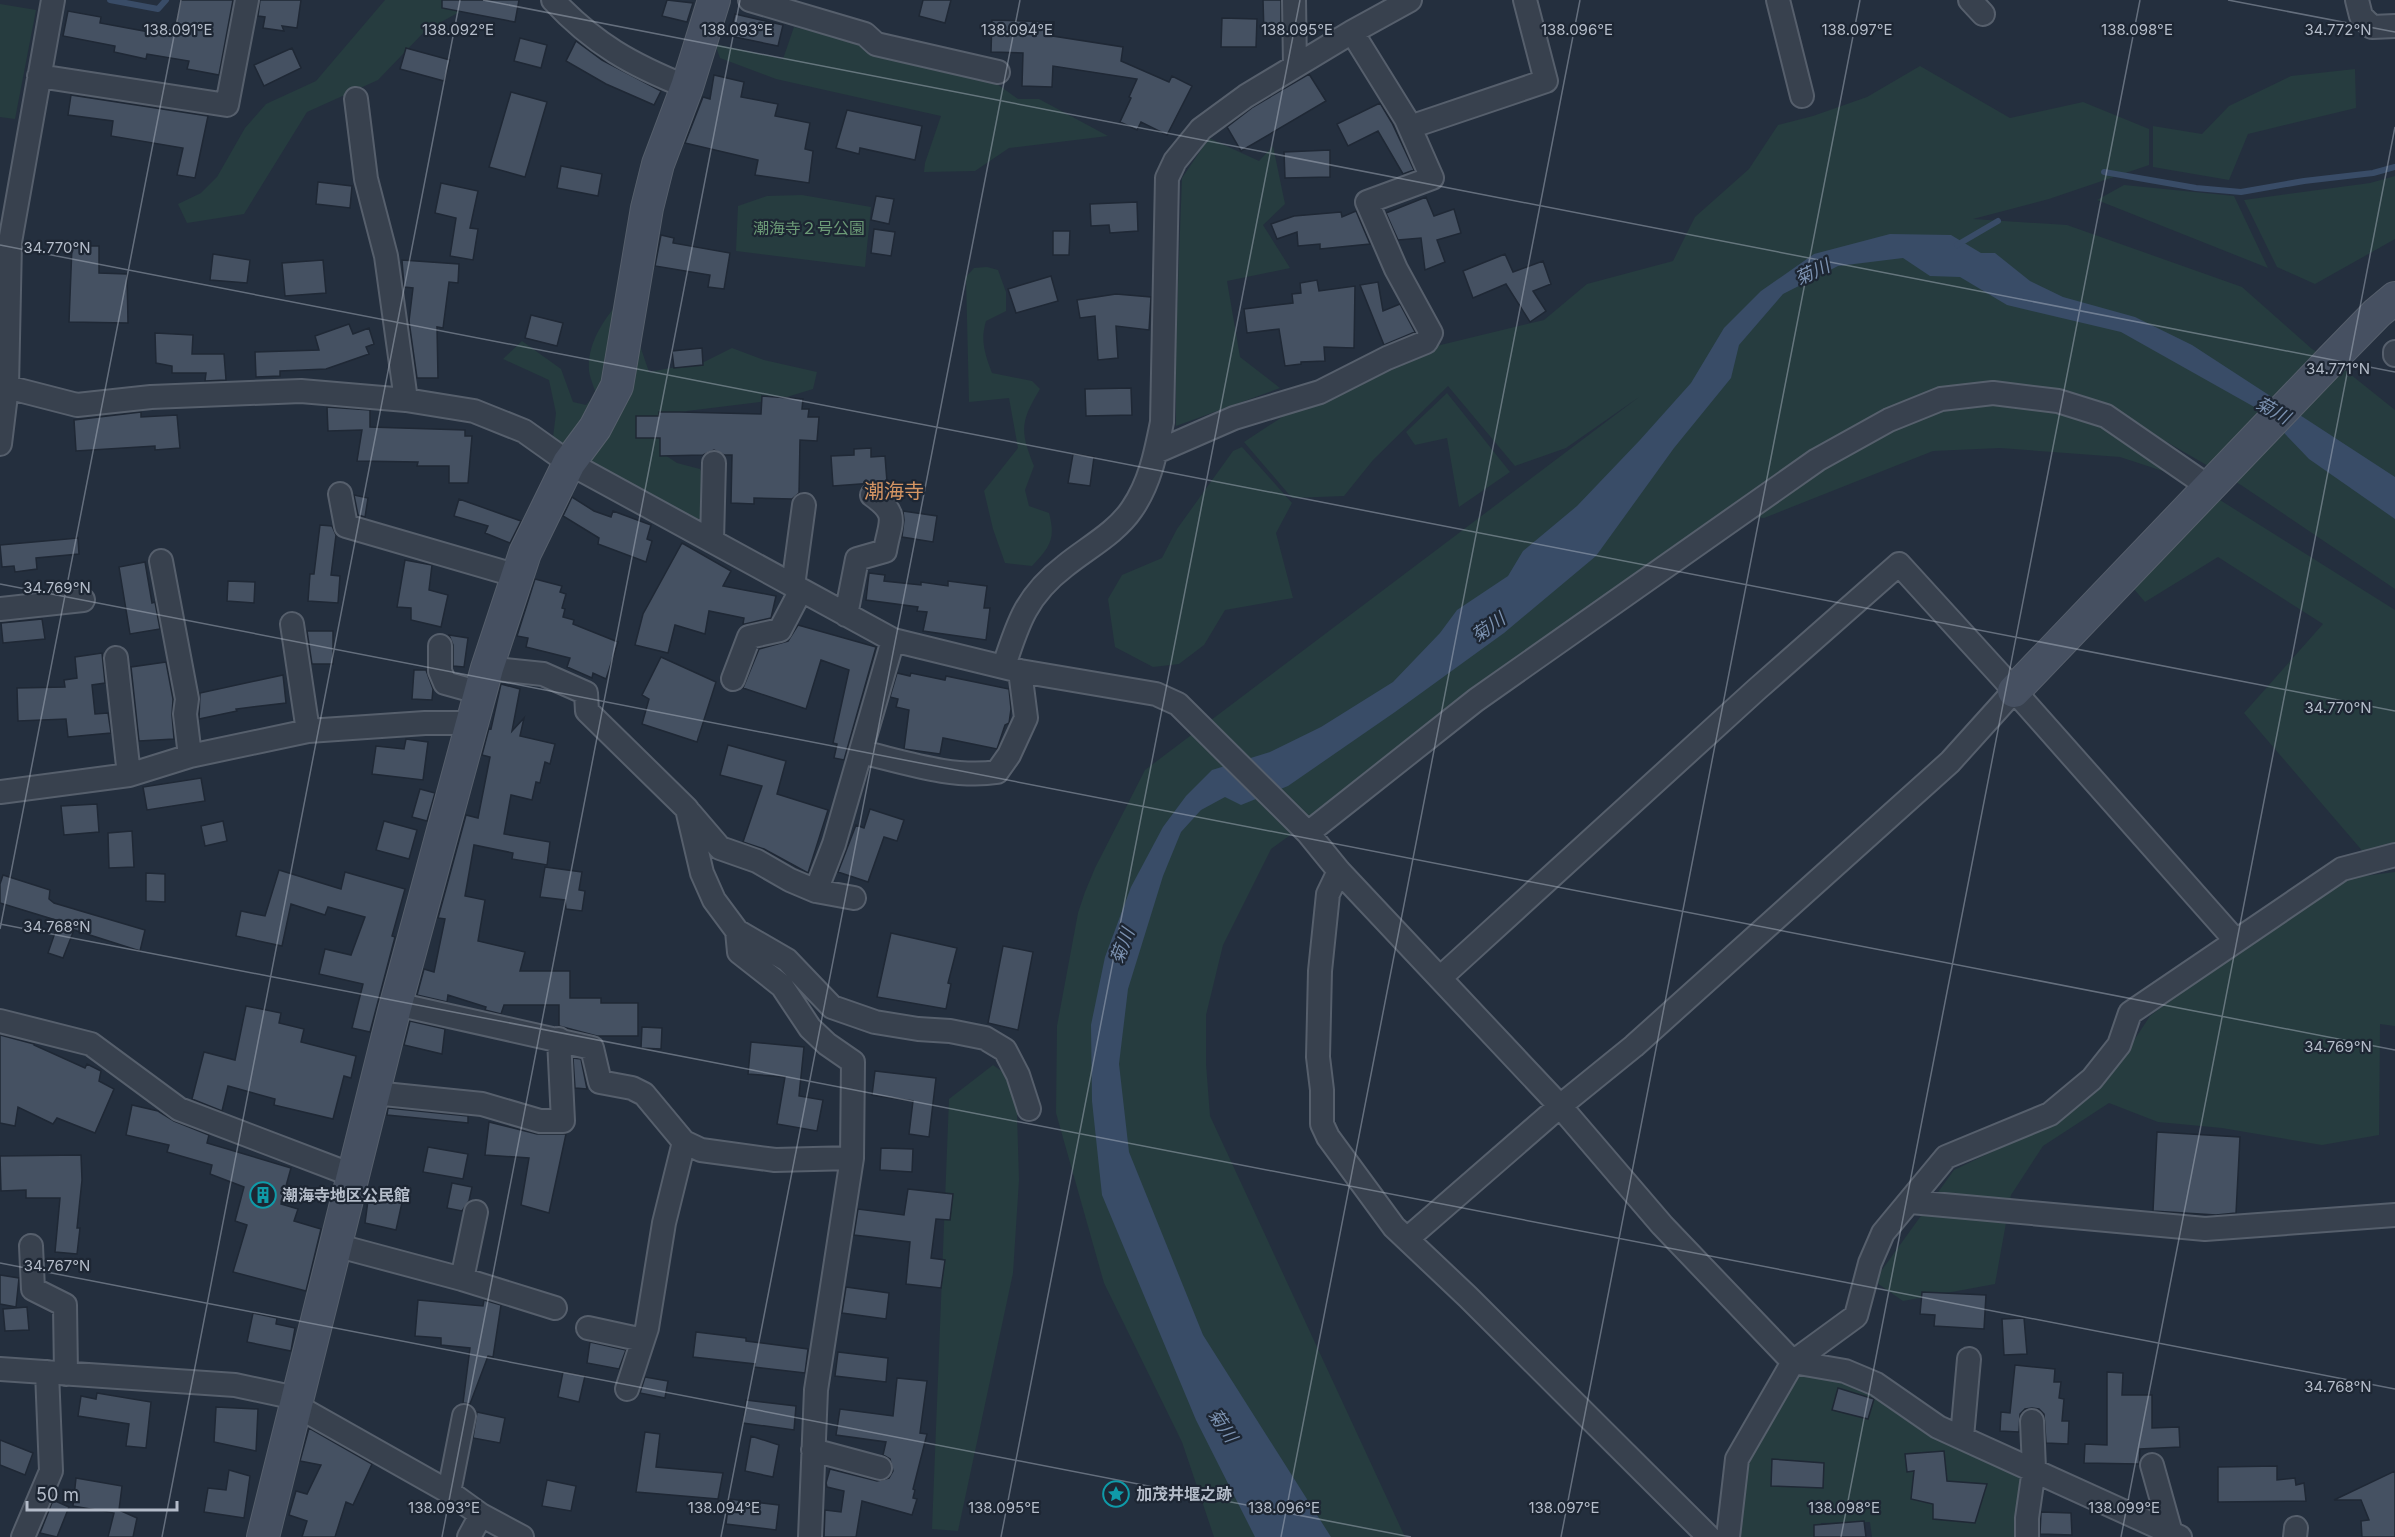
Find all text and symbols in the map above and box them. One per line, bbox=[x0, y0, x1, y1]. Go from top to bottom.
text: 138.091°E bbox=[144, 20, 212, 39]
text: 138.092°E bbox=[422, 20, 494, 39]
text: 138.093°E bbox=[701, 20, 773, 39]
text: 138.094°E bbox=[981, 20, 1053, 39]
text: 138.095°E bbox=[1261, 20, 1333, 39]
text: 138.096°E bbox=[1541, 20, 1613, 39]
text: 138.097°E bbox=[1821, 20, 1893, 39]
text: 138.098°E bbox=[2101, 20, 2173, 39]
text: 34.772°N bbox=[2304, 20, 2372, 39]
park label: 潮海寺２号公園 bbox=[753, 218, 865, 238]
text: 34.770°N bbox=[23, 238, 91, 257]
water label: 菊川 bbox=[1791, 254, 1835, 289]
text: 34.771°N bbox=[2306, 359, 2370, 378]
water label: 菊川 bbox=[2252, 392, 2296, 429]
district label: 潮海寺 bbox=[864, 479, 924, 503]
text: 34.769°N bbox=[23, 578, 91, 597]
water label: 菊川 bbox=[1467, 607, 1510, 646]
text: 34.770°N bbox=[2304, 698, 2372, 717]
text: 34.768°N bbox=[23, 917, 91, 936]
water label: 菊川 bbox=[1106, 924, 1139, 967]
text: 34.769°N bbox=[2304, 1037, 2372, 1056]
building icon: 潮海寺地区公民館 bbox=[248, 1180, 278, 1210]
place label: 潮海寺地区公民館 bbox=[282, 1185, 410, 1205]
text: 34.767°N bbox=[24, 1256, 90, 1275]
text: 34.768°N bbox=[2304, 1377, 2372, 1396]
water label: 菊川 bbox=[1204, 1404, 1243, 1447]
scale bar bbox=[27, 1474, 177, 1512]
place icon: 加茂井堰之跡 bbox=[1101, 1479, 1131, 1509]
text: 50 m bbox=[36, 1484, 79, 1505]
place label: 加茂井堰之跡 bbox=[1136, 1484, 1232, 1504]
text: 138.093°E bbox=[408, 1498, 480, 1517]
text: 138.094°E bbox=[688, 1498, 760, 1517]
text: 138.095°E bbox=[968, 1498, 1040, 1517]
text: 138.096°E bbox=[1248, 1498, 1320, 1517]
text: 138.097°E bbox=[1528, 1498, 1600, 1517]
text: 138.098°E bbox=[1808, 1498, 1880, 1517]
text: 138.099°E bbox=[2088, 1498, 2160, 1517]

